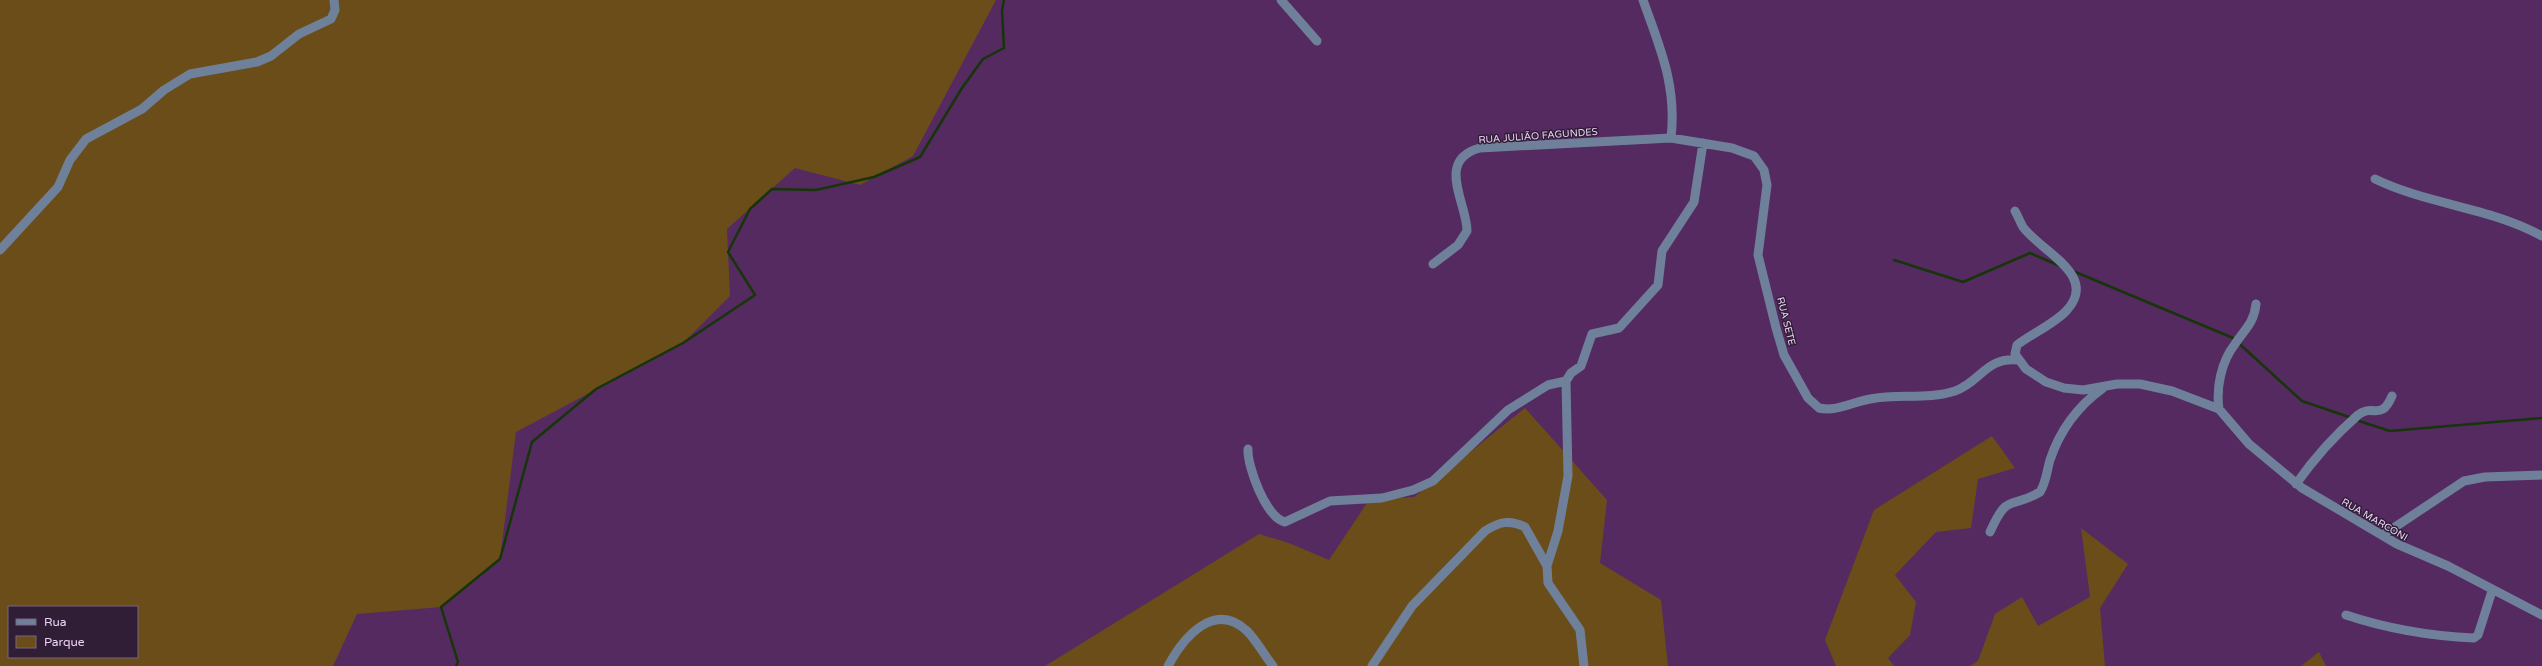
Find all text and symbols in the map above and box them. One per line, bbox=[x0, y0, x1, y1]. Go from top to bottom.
street label: RUA JULIÃO FAGUNDES bbox=[1478, 126, 1598, 146]
street label: RUA SETE bbox=[1774, 296, 1798, 347]
street label: RUA MARCONI bbox=[2339, 496, 2410, 544]
legend bbox=[8, 606, 138, 658]
text: Rua bbox=[44, 615, 67, 629]
text: Parque bbox=[44, 635, 85, 649]

